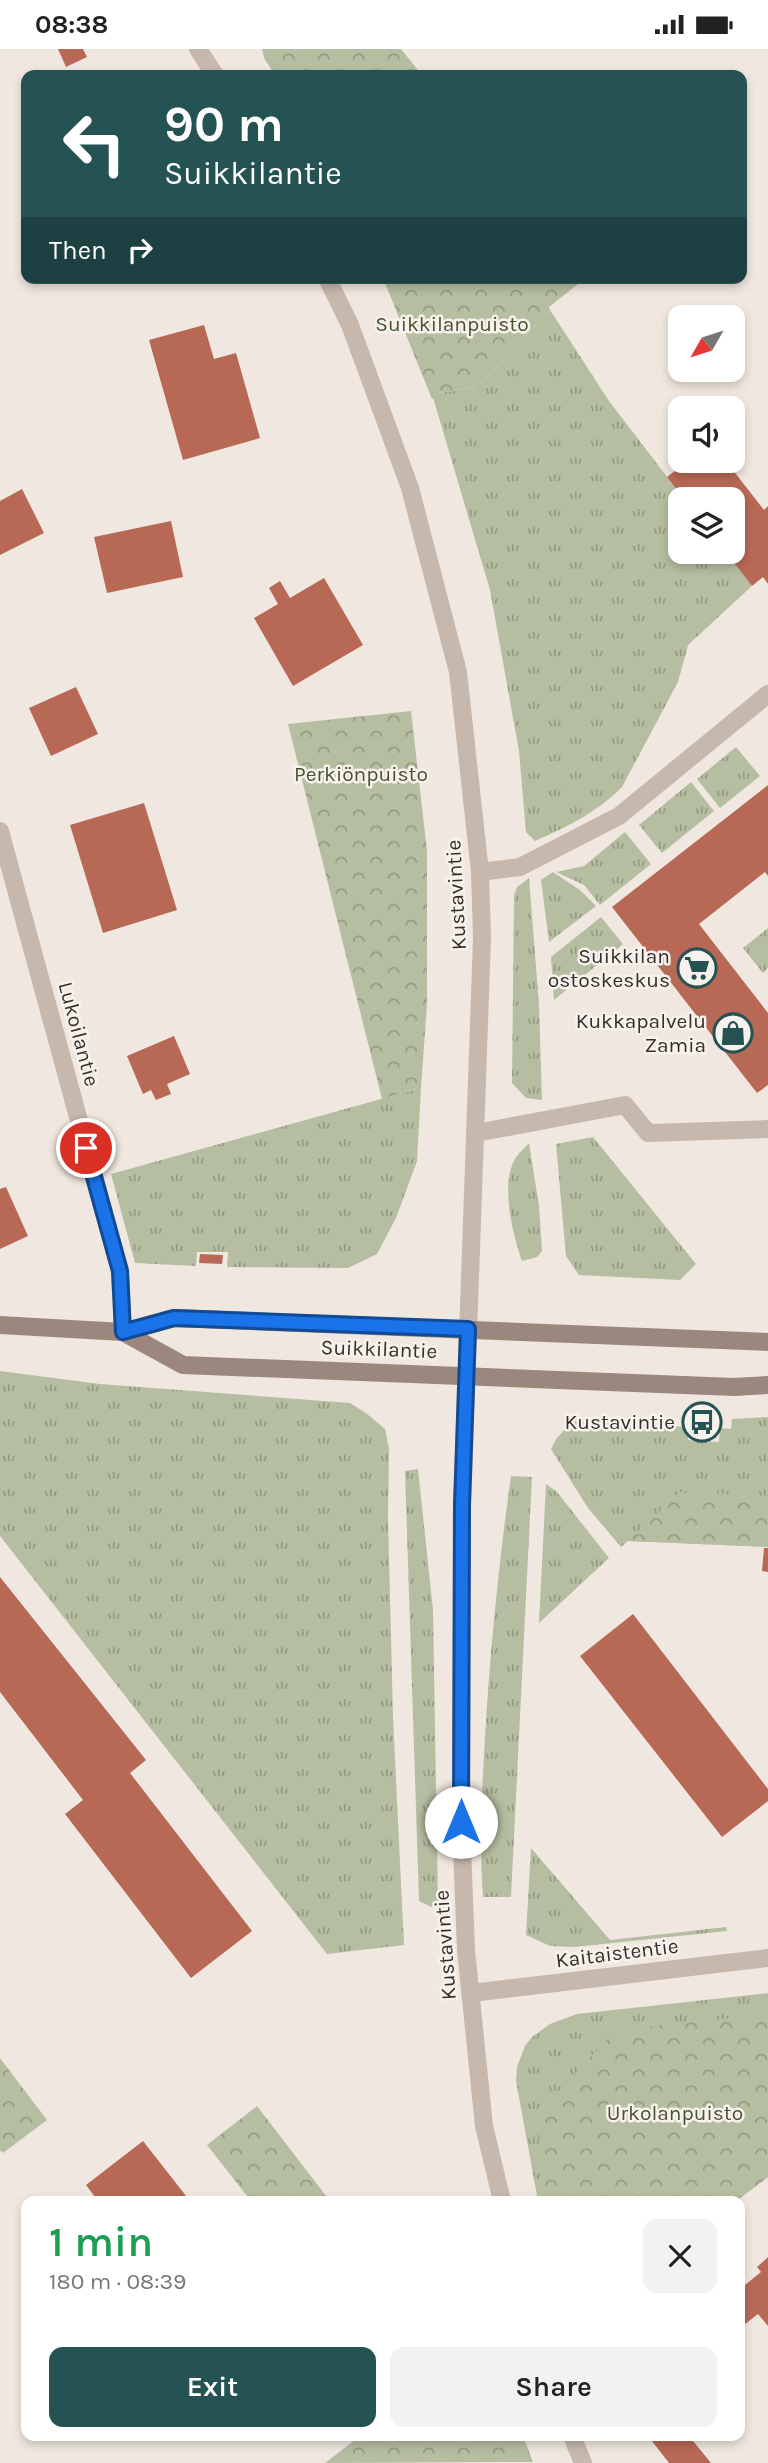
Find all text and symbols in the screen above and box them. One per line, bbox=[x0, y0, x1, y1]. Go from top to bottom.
text: 08:38 bbox=[35, 9, 108, 40]
text: 90 m bbox=[164, 96, 284, 153]
icon: left bbox=[49, 98, 140, 189]
text: Suikkilantie bbox=[164, 155, 342, 192]
icon: right bbox=[121, 231, 159, 269]
text: Then bbox=[49, 235, 107, 266]
north arrow bbox=[668, 305, 746, 381]
map controls bbox=[668, 305, 745, 564]
park label: Suikkilanpuisto bbox=[375, 312, 529, 336]
button: sound bbox=[668, 396, 745, 473]
button: layers bbox=[668, 487, 745, 564]
park label: Perkiönpuisto bbox=[294, 762, 428, 786]
street label: Kustavintie bbox=[441, 839, 471, 951]
place label: Suikkilan ostoskeskus bbox=[548, 944, 670, 992]
supermarket icon: Suikkilan ostoskeskus bbox=[676, 947, 718, 989]
street label: Lukoilantie bbox=[54, 979, 104, 1089]
place label: Kukkapalvelu Zamia bbox=[576, 1009, 706, 1057]
shop icon: Kukkapalvelu Zamia bbox=[712, 1012, 754, 1054]
pin bbox=[56, 1118, 116, 1178]
icon: arrive bbox=[67, 1129, 105, 1167]
street label: Suikkilantie bbox=[320, 1335, 438, 1363]
bus stop icon: Kustavintie bbox=[681, 1401, 723, 1443]
place label: Kustavintie bbox=[565, 1410, 675, 1434]
position arrow bbox=[424, 1785, 498, 1859]
street label: Kustavintie bbox=[429, 1889, 461, 2001]
street label: Kaitaistentie bbox=[554, 1934, 680, 1972]
park label: Urkolanpuisto bbox=[607, 2101, 743, 2125]
text: 1 min bbox=[49, 2217, 153, 2267]
button: close bbox=[643, 2219, 717, 2293]
text: 180 m · 08:39 bbox=[49, 2268, 186, 2295]
button: Exit bbox=[49, 2347, 376, 2427]
button: Share bbox=[390, 2347, 717, 2427]

